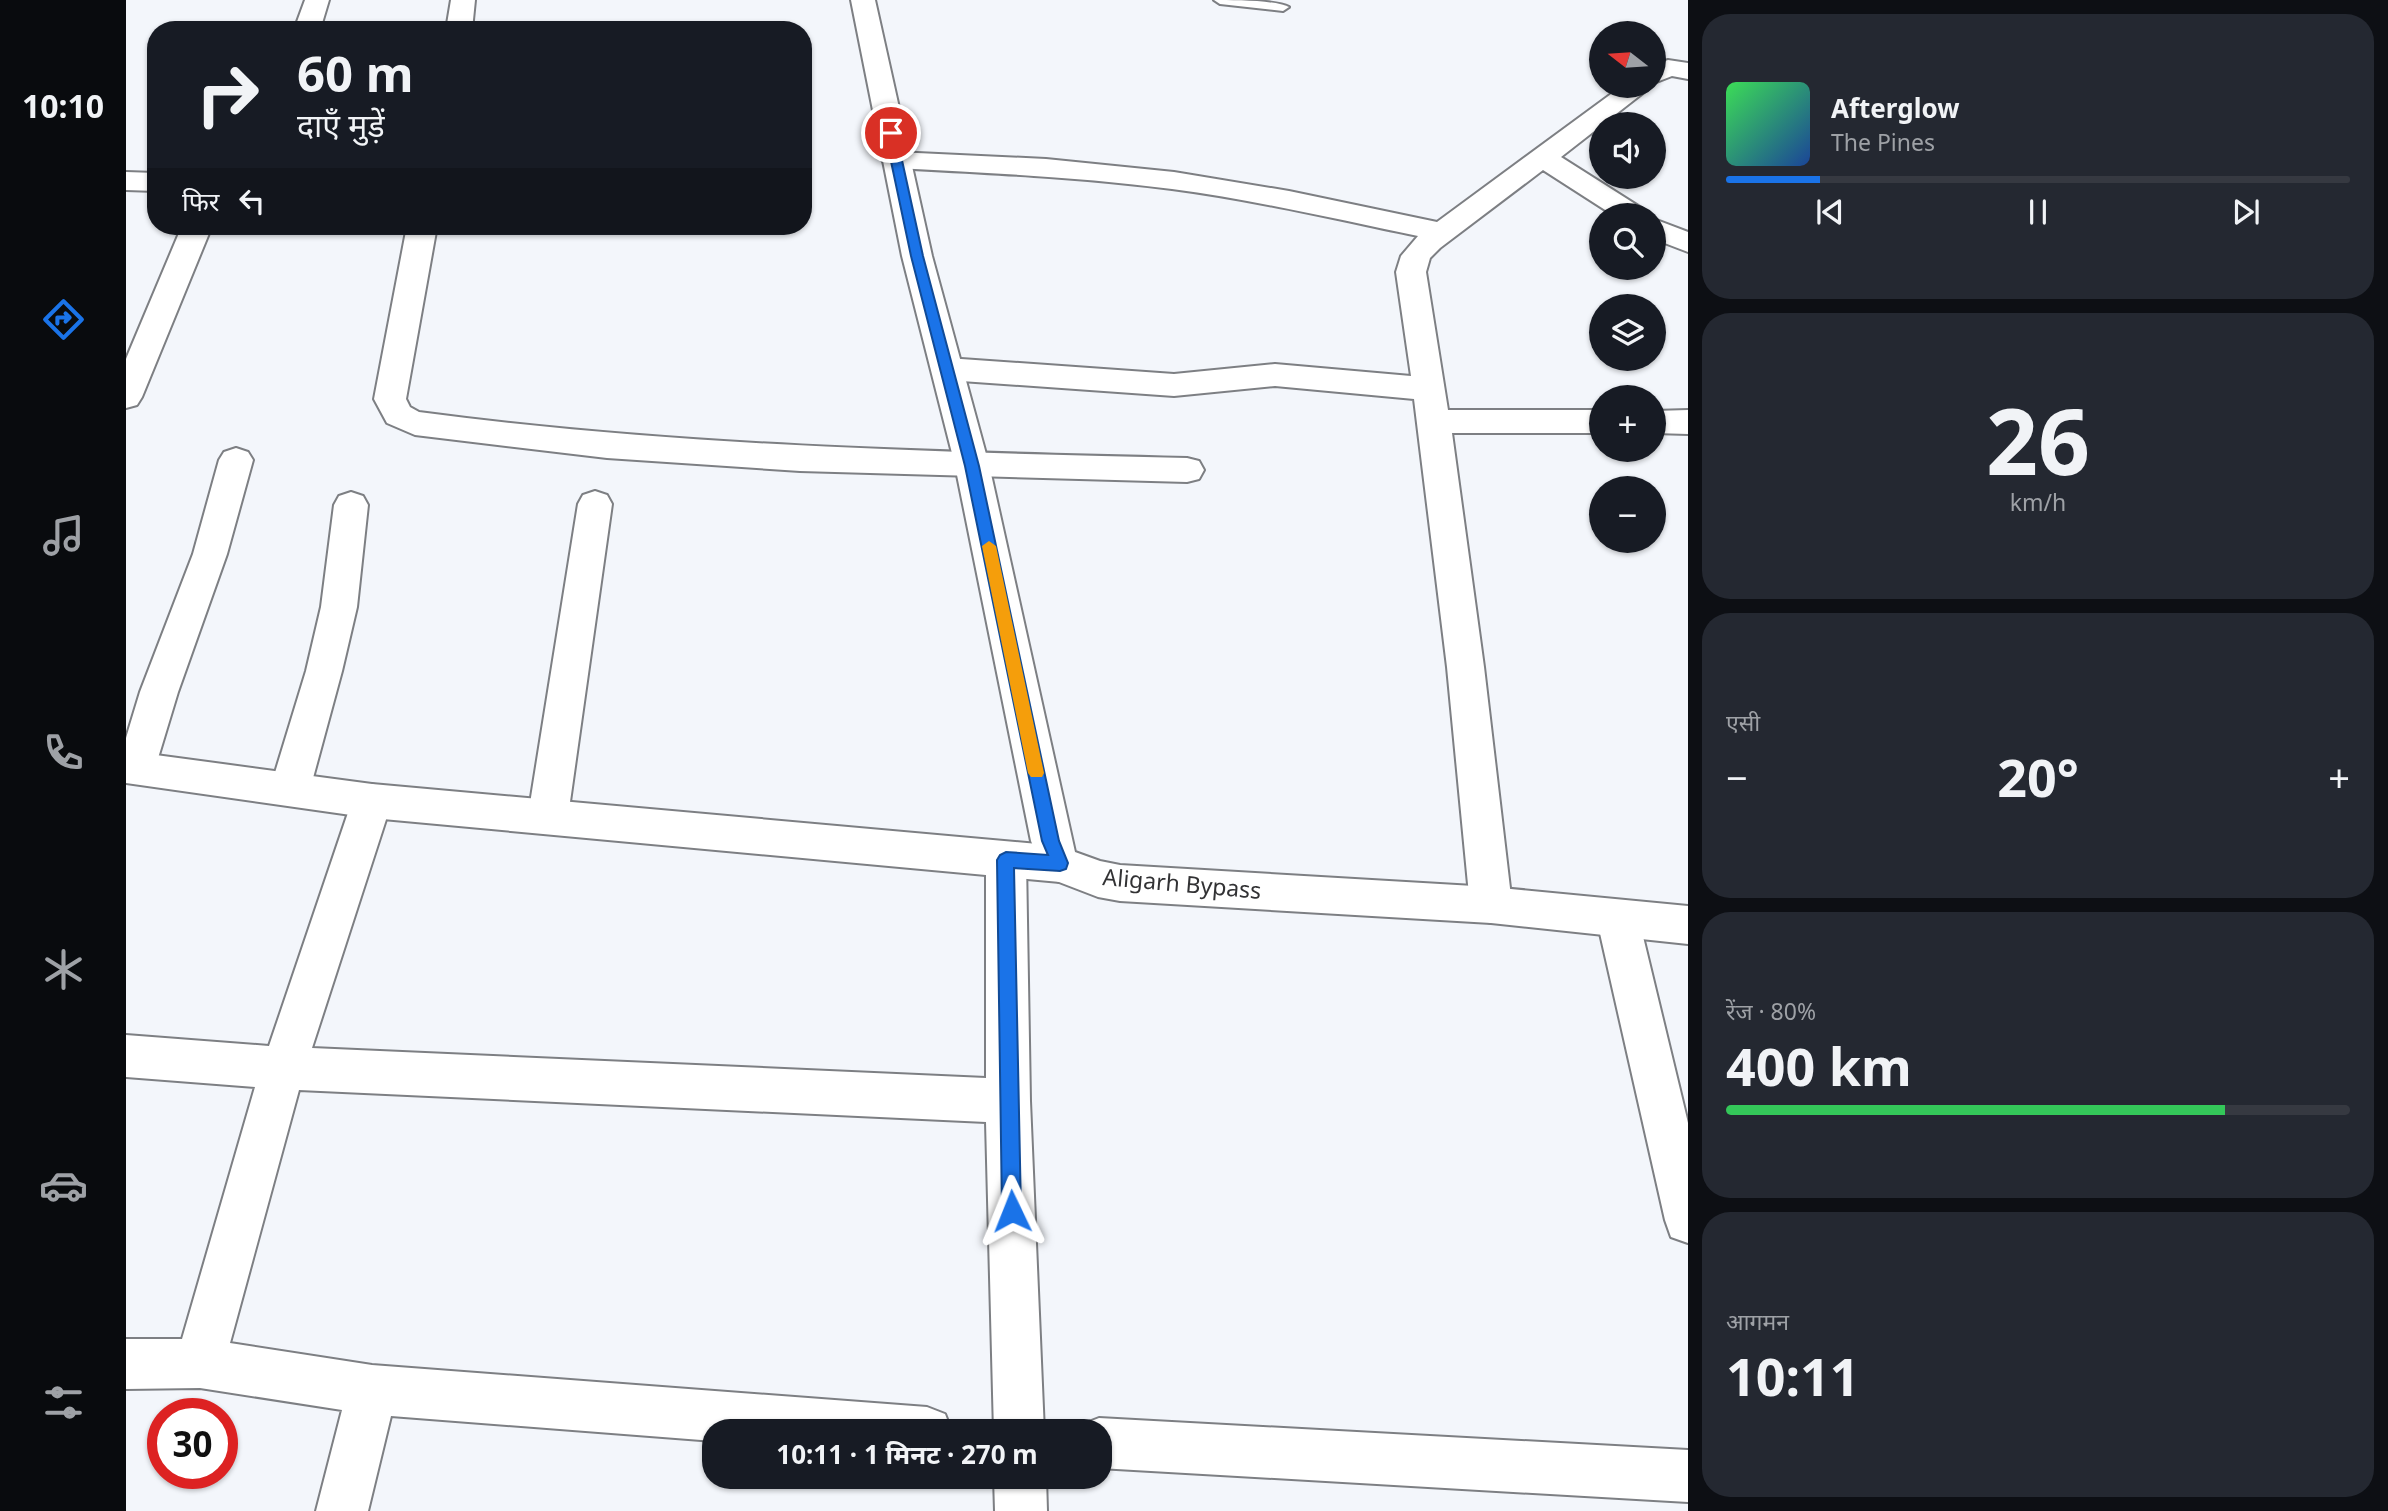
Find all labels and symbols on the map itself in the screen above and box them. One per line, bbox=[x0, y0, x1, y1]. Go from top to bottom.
north arrow bbox=[1589, 21, 1666, 98]
pin bbox=[861, 103, 921, 163]
street label: Aligarh Bypass bbox=[1101, 860, 1263, 906]
position arrow bbox=[975, 1174, 1049, 1248]
speed limit sign: 30 bbox=[147, 1398, 238, 1489]

